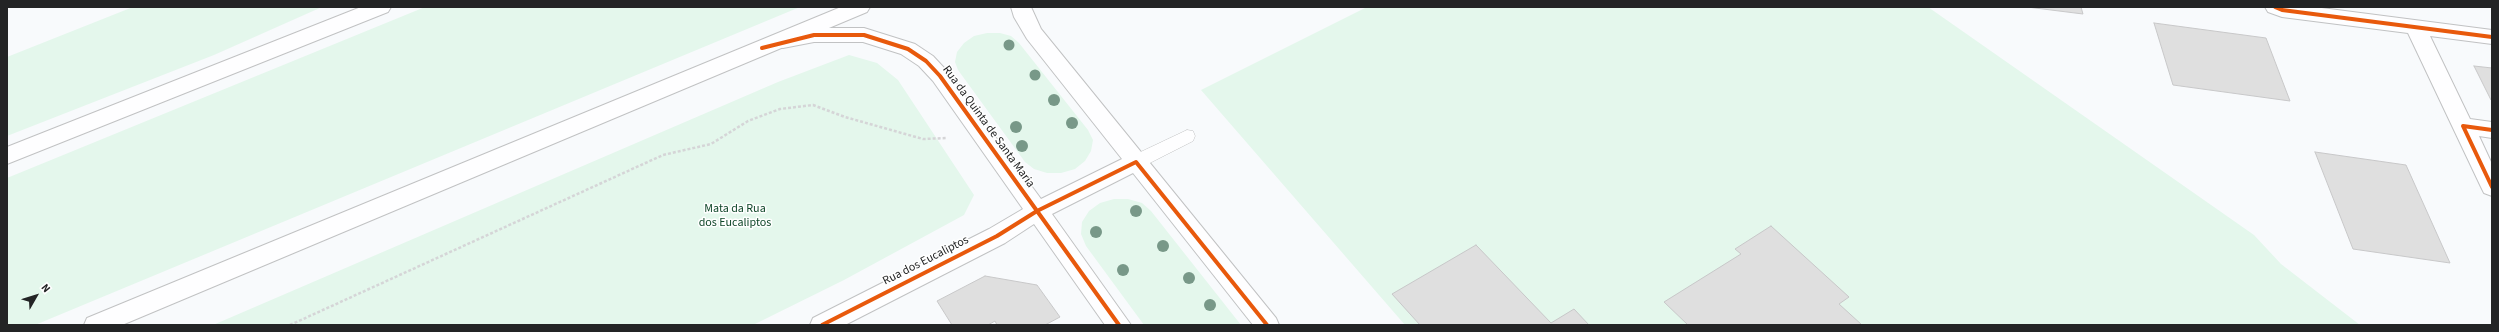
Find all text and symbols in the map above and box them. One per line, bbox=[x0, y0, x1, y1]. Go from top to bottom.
street label: Rua da Quinta de Santa Maria bbox=[939, 63, 1037, 191]
park label: Mata da Rua dos Eucaliptos bbox=[699, 202, 771, 230]
street label: Rua dos Eucaliptos bbox=[881, 233, 971, 289]
north arrow bbox=[16, 276, 56, 316]
text: N bbox=[38, 281, 54, 296]

